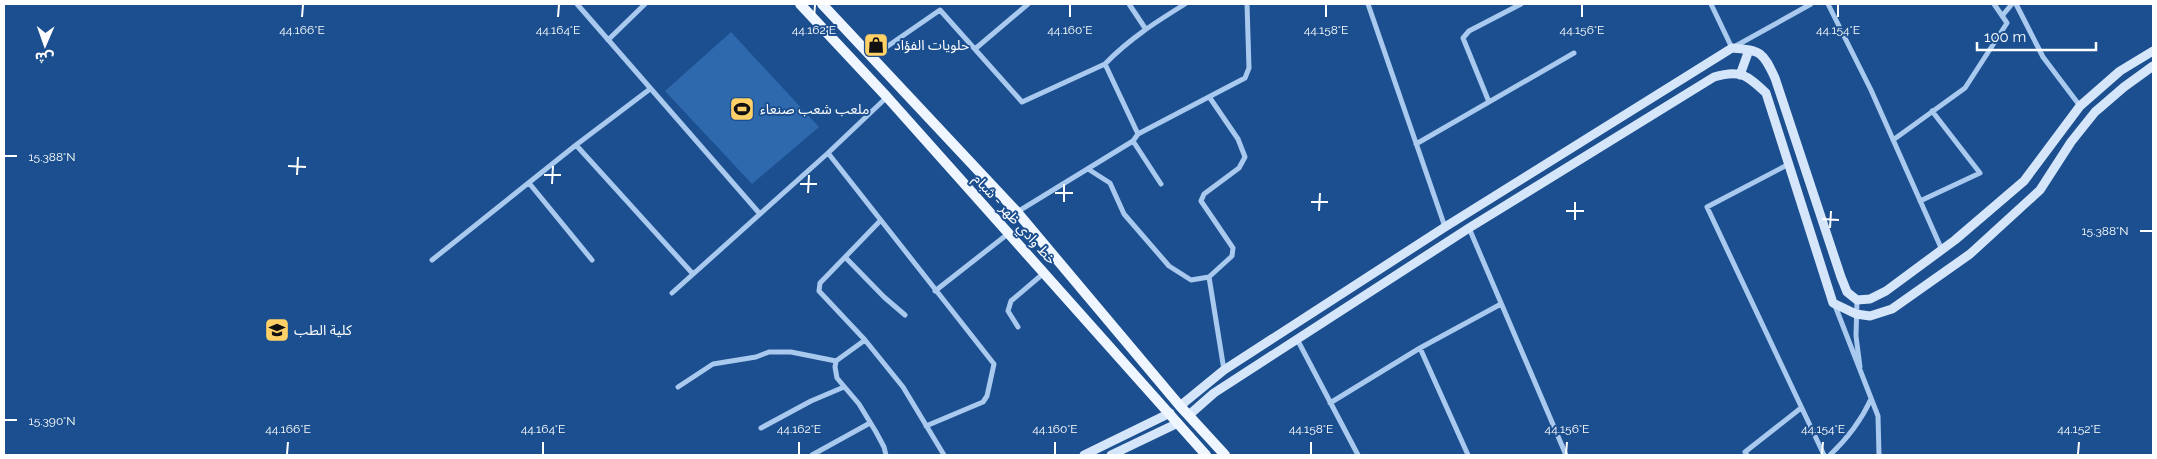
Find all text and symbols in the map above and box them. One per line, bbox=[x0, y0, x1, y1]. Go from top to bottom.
north arrow bbox=[20, 20, 70, 70]
scale bar bbox=[1977, 20, 2096, 52]
text: 44.166°E bbox=[279, 23, 325, 37]
text: 44.164°E bbox=[536, 23, 580, 37]
text: 44.162°E bbox=[792, 23, 836, 37]
text: 44.160°E bbox=[1047, 23, 1093, 37]
text: 44.158°E bbox=[1304, 23, 1348, 37]
text: 44.156°E bbox=[1560, 23, 1604, 37]
text: 44.154°E bbox=[1816, 23, 1860, 37]
text: 100 m bbox=[1984, 28, 2026, 46]
shop icon: حلويات الفؤاد bbox=[863, 32, 889, 58]
place label: حلويات الفؤاد bbox=[894, 37, 969, 54]
text: ش bbox=[35, 50, 54, 66]
sports icon: ملعب شعب صنعاء bbox=[729, 96, 755, 122]
place label: ملعب شعب صنعاء bbox=[760, 101, 869, 117]
text: 15.388°N bbox=[28, 150, 76, 164]
street label: خط وادي ظهر - شبام bbox=[968, 171, 1060, 270]
text: 15.388°N bbox=[2081, 224, 2129, 238]
school or university icon: كلية الطب bbox=[264, 317, 290, 343]
place label: كلية الطب bbox=[294, 322, 352, 338]
text: 15.390°N bbox=[29, 414, 75, 428]
text: 44.166°E bbox=[265, 422, 311, 436]
text: 44.164°E bbox=[521, 422, 565, 436]
text: 44.162°E bbox=[777, 422, 821, 436]
text: 44.160°E bbox=[1032, 422, 1078, 436]
text: 44.158°E bbox=[1289, 422, 1333, 436]
text: 44.156°E bbox=[1545, 422, 1589, 436]
text: 44.154°E bbox=[1801, 422, 1845, 436]
text: 44.152°E bbox=[2057, 422, 2101, 436]

